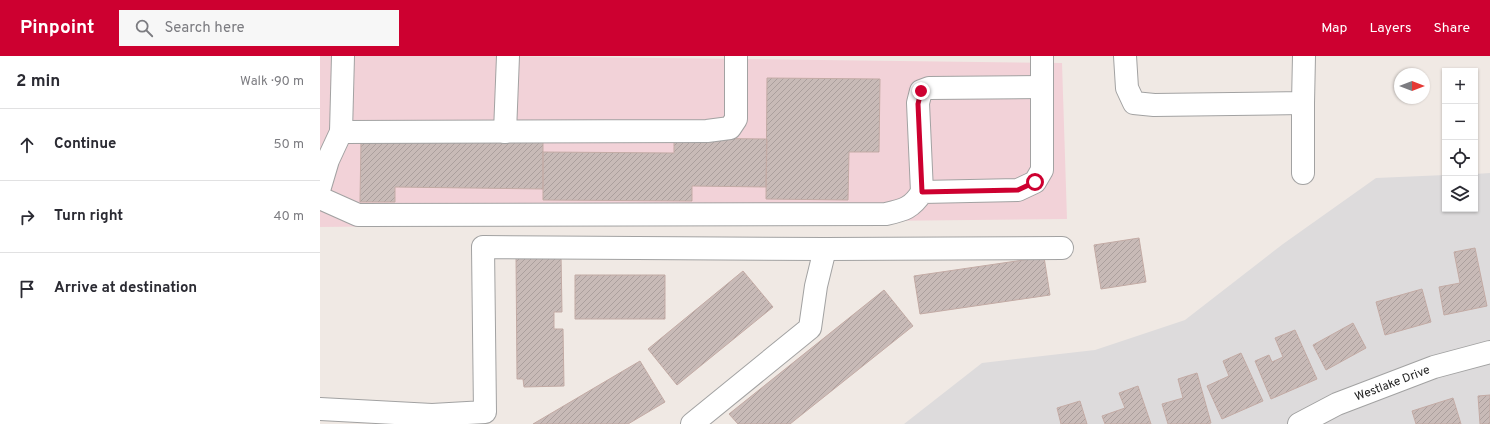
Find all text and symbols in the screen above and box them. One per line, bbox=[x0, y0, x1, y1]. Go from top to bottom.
search box bbox=[119, 10, 399, 46]
text: Pinpoint bbox=[20, 16, 95, 40]
icon: search bbox=[133, 17, 155, 39]
text: Search here bbox=[165, 19, 245, 38]
text: Map bbox=[1321, 20, 1347, 37]
text: Layers bbox=[1369, 20, 1411, 37]
text: Share bbox=[1433, 20, 1470, 37]
north arrow bbox=[1394, 68, 1430, 104]
map controls bbox=[1442, 68, 1478, 212]
button: + bbox=[1442, 68, 1478, 104]
text: 2 min bbox=[16, 71, 60, 93]
text: Walk · 90 m bbox=[240, 74, 304, 90]
route end bbox=[912, 82, 930, 100]
button: − bbox=[1442, 104, 1478, 140]
icon: ahead bbox=[16, 134, 38, 156]
text: Continue bbox=[54, 135, 116, 154]
text: 50 m bbox=[274, 137, 304, 153]
button: locate bbox=[1442, 140, 1478, 176]
route start bbox=[1026, 173, 1044, 191]
button: layers bbox=[1442, 176, 1478, 212]
icon: right bbox=[16, 206, 38, 228]
text: Turn right bbox=[54, 207, 123, 226]
text: 40 m bbox=[274, 209, 304, 225]
icon: arrive bbox=[16, 278, 38, 300]
text: Arrive at destination bbox=[54, 279, 197, 298]
street label: Westlake Drive bbox=[1353, 362, 1432, 405]

